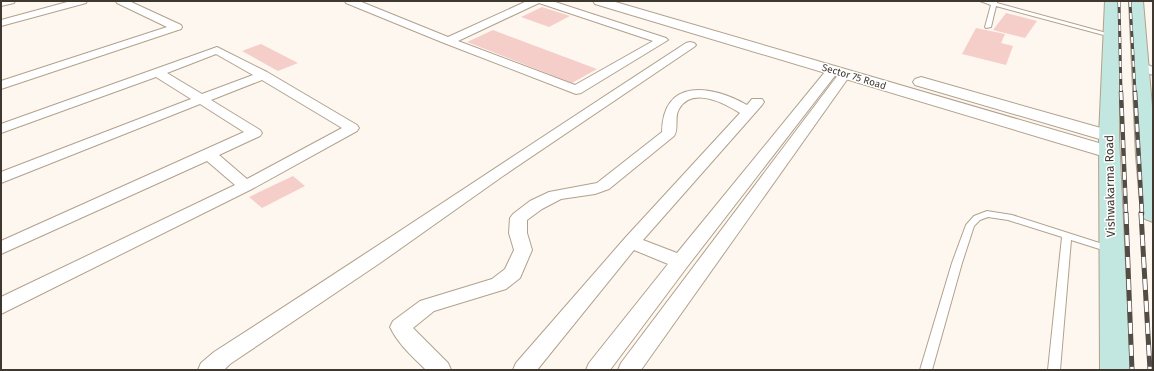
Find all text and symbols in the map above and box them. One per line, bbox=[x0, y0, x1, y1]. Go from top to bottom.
street label: Sector 75 Road bbox=[820, 62, 888, 92]
street label: Vishwakarma Road bbox=[1102, 135, 1118, 237]

